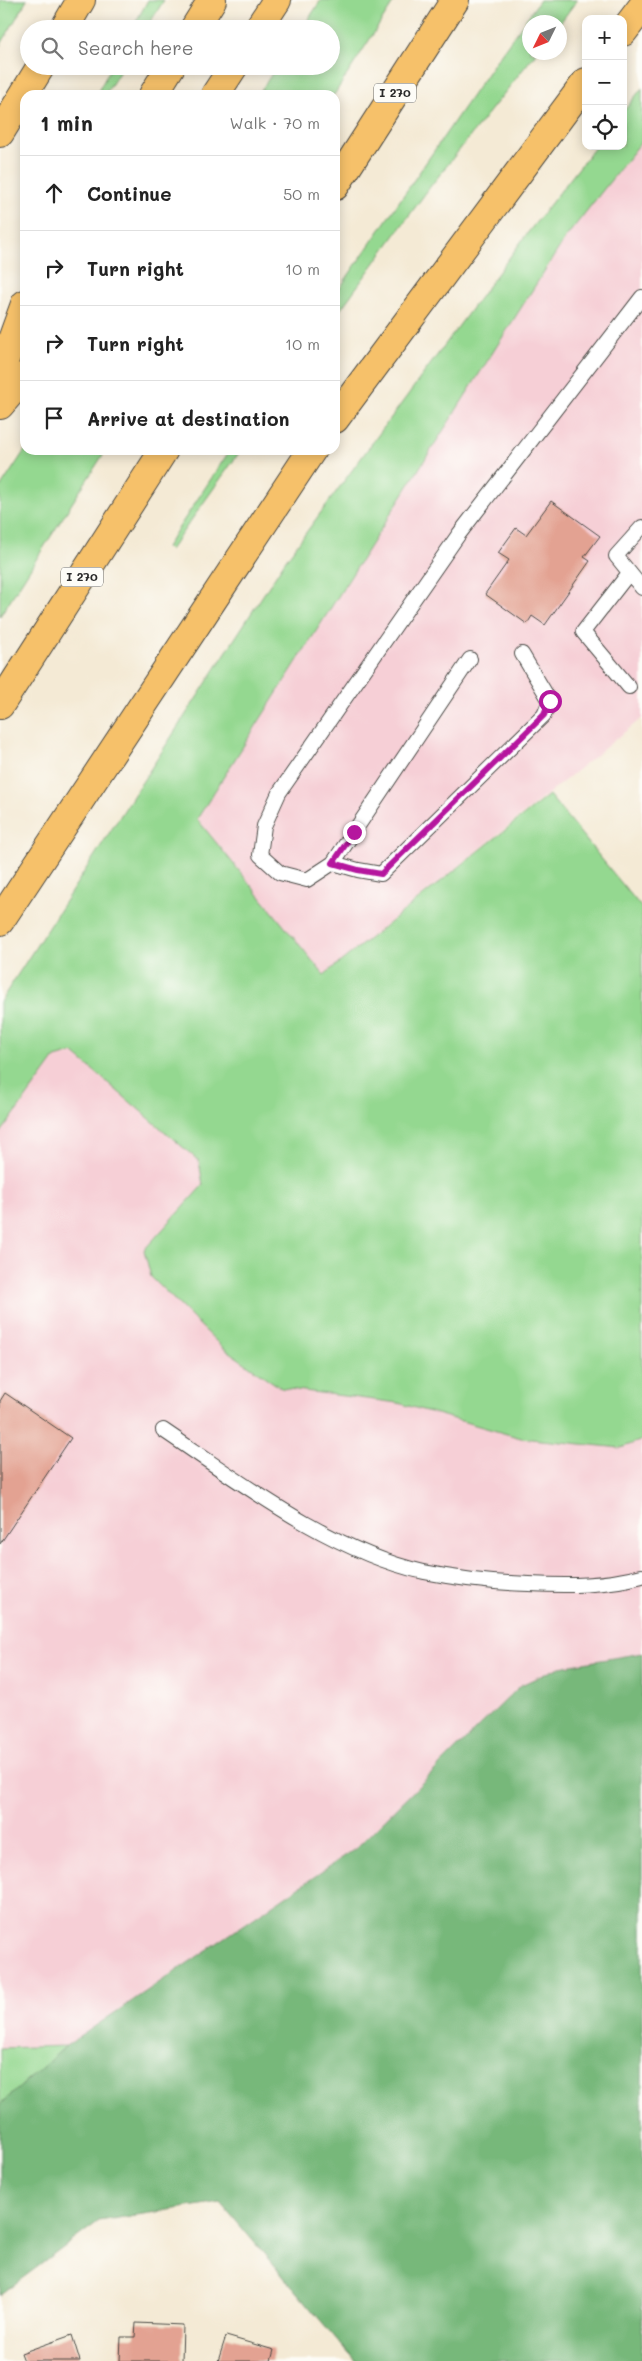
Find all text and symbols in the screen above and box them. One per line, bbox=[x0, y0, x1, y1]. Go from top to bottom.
north arrow bbox=[522, 15, 567, 60]
map controls bbox=[582, 15, 627, 150]
button: + bbox=[582, 15, 627, 60]
search box bbox=[20, 20, 340, 75]
icon: search bbox=[38, 34, 66, 62]
text: Search here bbox=[78, 35, 194, 60]
button: − bbox=[582, 60, 627, 105]
road number: I 270 bbox=[374, 84, 416, 102]
button: locate bbox=[582, 105, 627, 150]
text: 1 min bbox=[40, 109, 93, 136]
text: Walk · 70 m bbox=[230, 112, 320, 133]
icon: ahead bbox=[40, 179, 68, 207]
text: Continue bbox=[87, 181, 172, 206]
text: 50 m bbox=[283, 183, 320, 204]
icon: right bbox=[40, 254, 68, 282]
text: Turn right bbox=[87, 256, 184, 281]
text: 10 m bbox=[285, 258, 320, 279]
icon: right bbox=[40, 329, 68, 357]
text: Turn right bbox=[87, 331, 184, 356]
text: 10 m bbox=[285, 333, 320, 354]
icon: arrive bbox=[40, 404, 68, 432]
text: Arrive at destination bbox=[87, 406, 290, 431]
road number: I 270 bbox=[61, 568, 103, 586]
route start bbox=[539, 690, 562, 713]
route end bbox=[343, 821, 366, 844]

